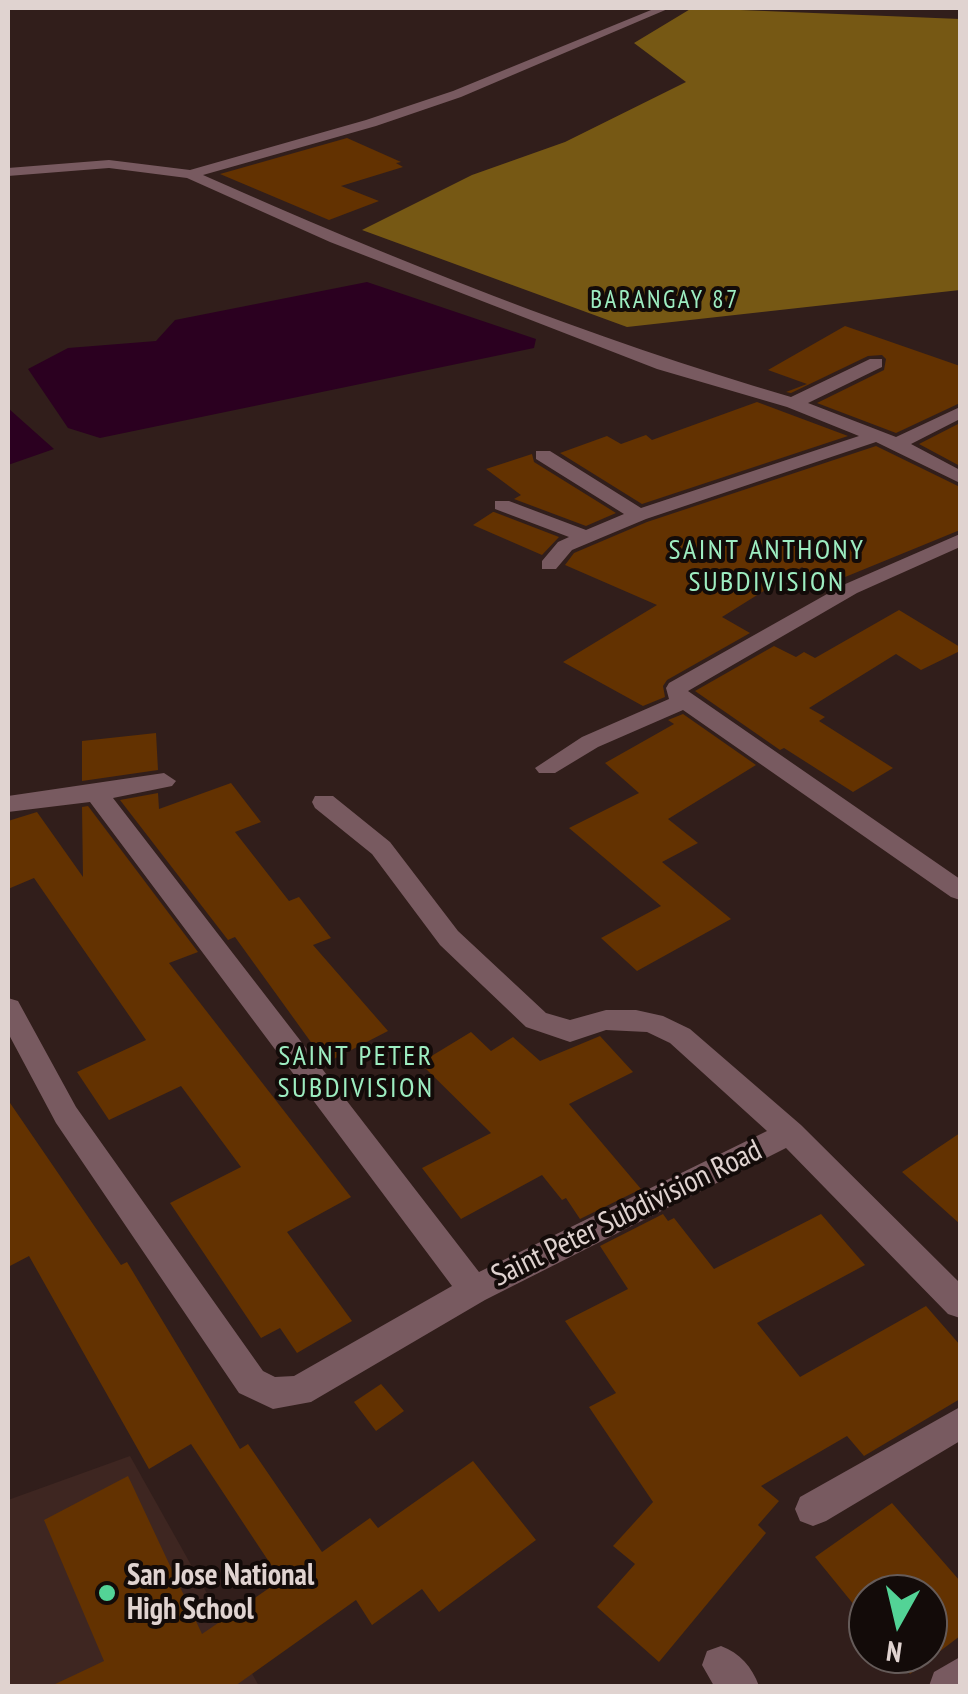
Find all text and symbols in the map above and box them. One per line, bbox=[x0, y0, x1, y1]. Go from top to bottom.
district label: BARANGAY 87 bbox=[590, 286, 740, 316]
district label: SAINT ANTHONY SUBDIVISION bbox=[669, 534, 865, 600]
district label: SAINT PETER SUBDIVISION bbox=[278, 1040, 434, 1106]
street label: Saint Peter Subdivision Road bbox=[486, 1133, 768, 1295]
place label: San Jose National High School bbox=[127, 1558, 314, 1628]
north arrow bbox=[848, 1574, 948, 1674]
marker: San Jose National High School bbox=[96, 1582, 118, 1604]
text: N bbox=[884, 1633, 904, 1672]

